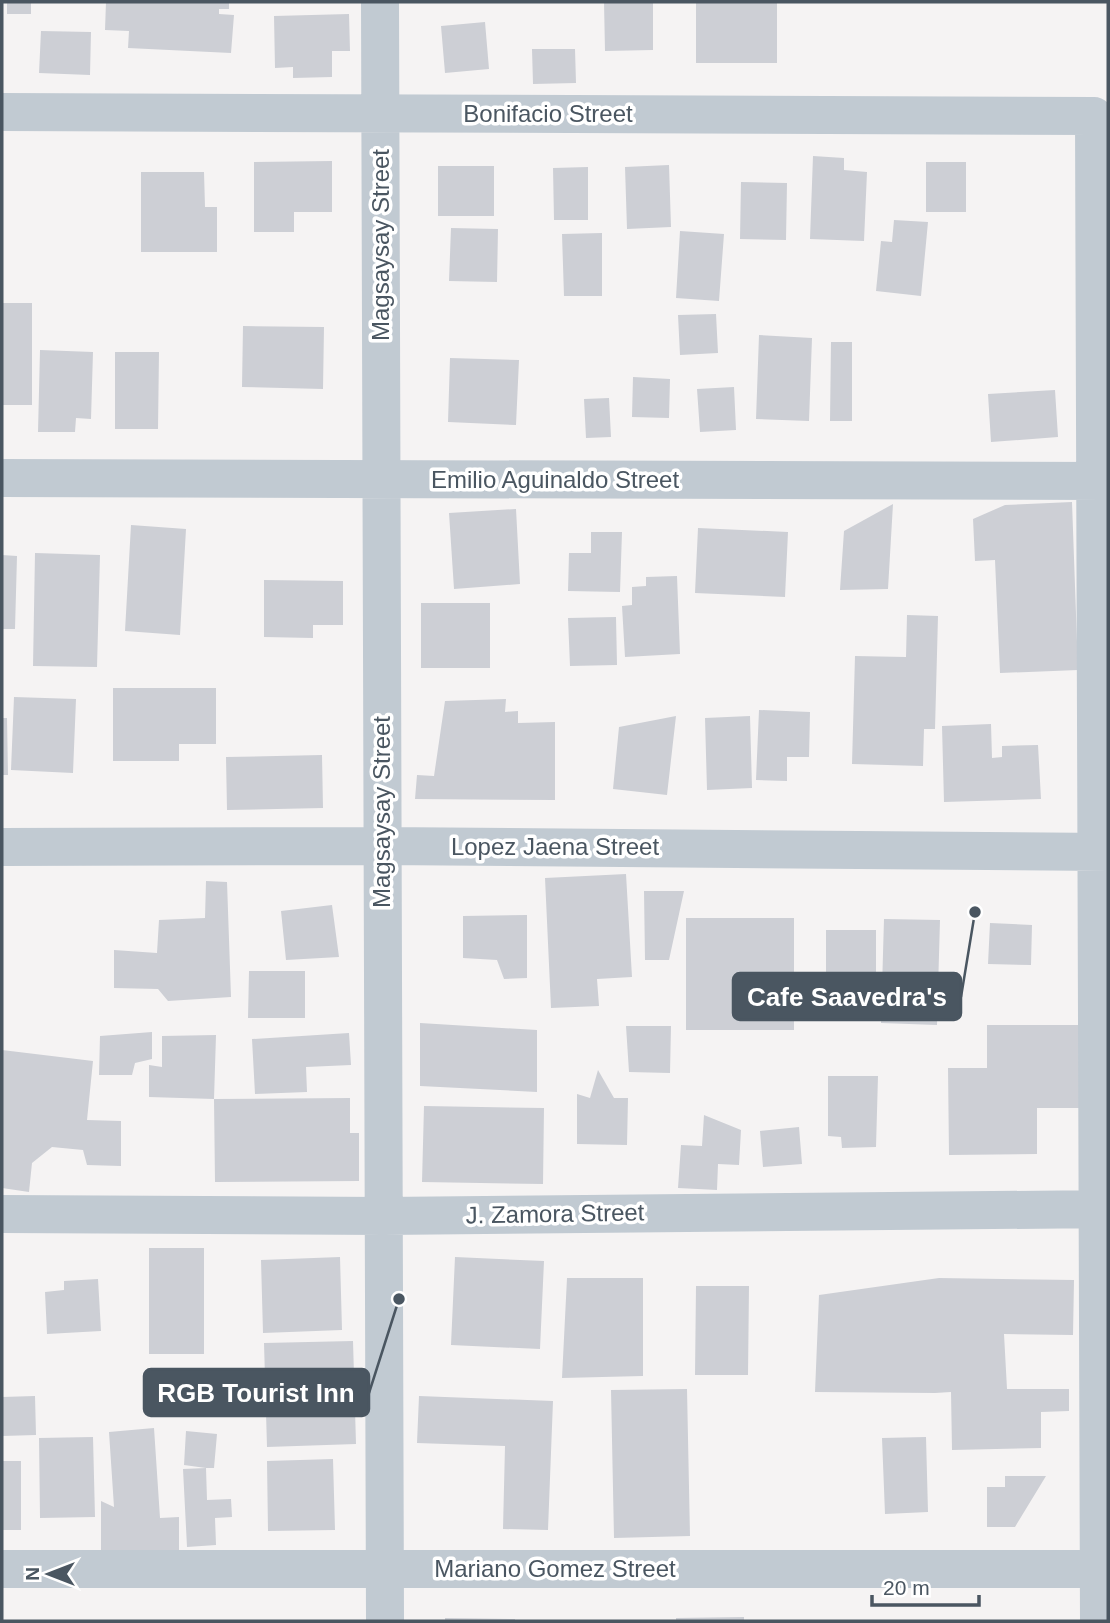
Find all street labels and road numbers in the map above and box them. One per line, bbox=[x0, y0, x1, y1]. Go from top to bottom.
street label: Bonifacio Street bbox=[463, 100, 633, 127]
street label: Magsaysay Street bbox=[367, 149, 394, 341]
street label: Emilio Aguinaldo Street bbox=[431, 466, 679, 493]
street label: Magsaysay Street bbox=[368, 716, 395, 908]
street label: Lopez Jaena Street bbox=[451, 833, 659, 860]
street label: J. Zamora Street bbox=[465, 1198, 645, 1229]
street label: Mariano Gomez Street bbox=[434, 1555, 676, 1582]

